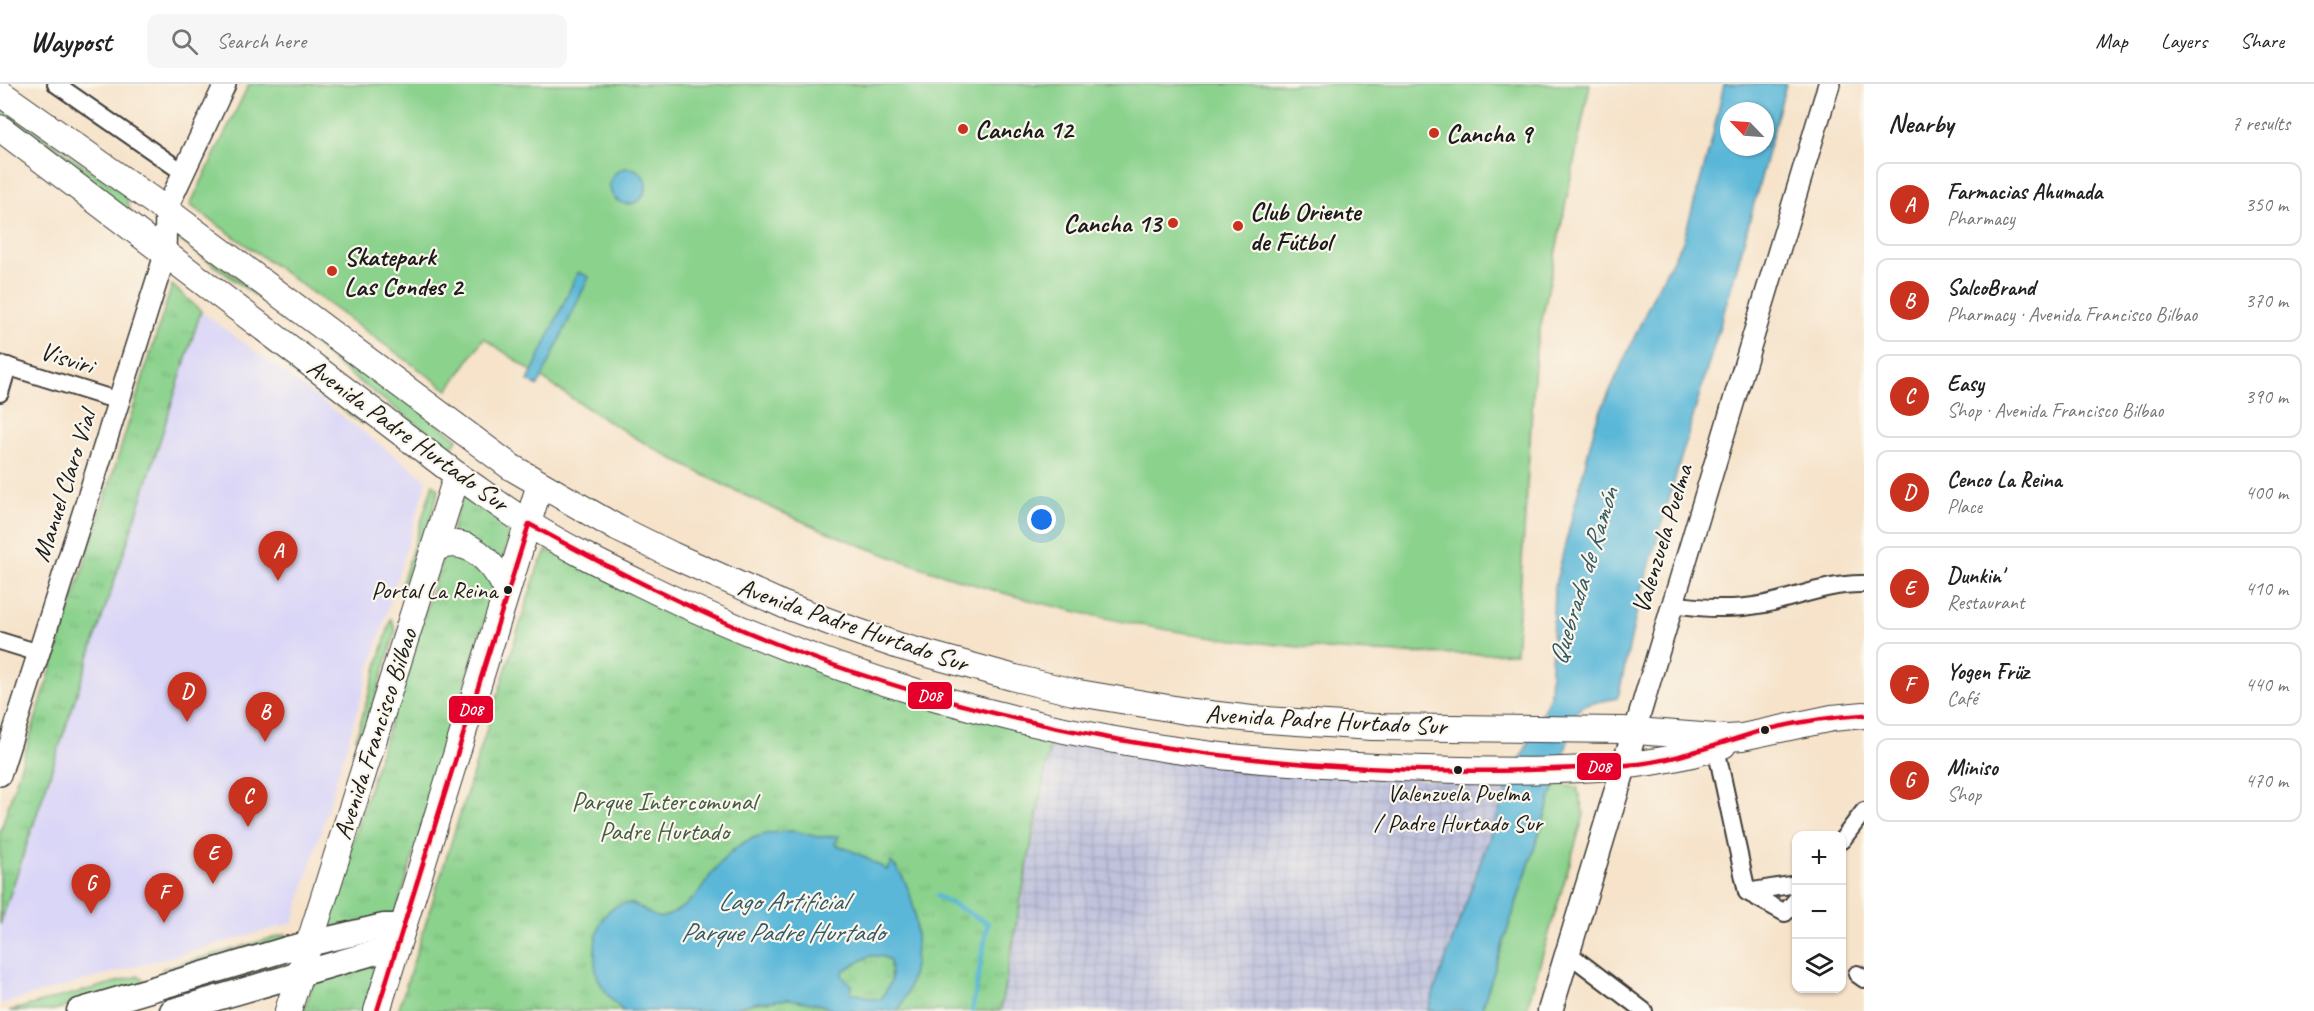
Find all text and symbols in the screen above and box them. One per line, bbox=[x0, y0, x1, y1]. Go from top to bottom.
search box bbox=[147, 14, 567, 68]
text: Waypost bbox=[30, 24, 111, 59]
icon: search bbox=[168, 25, 201, 58]
text: Search here bbox=[216, 27, 306, 55]
text: Map bbox=[2095, 28, 2128, 54]
text: Layers bbox=[2161, 28, 2207, 54]
text: Share bbox=[2240, 28, 2284, 54]
north arrow bbox=[1720, 102, 1774, 156]
text: Nearby bbox=[1888, 107, 1953, 140]
text: 7 results bbox=[2231, 111, 2290, 136]
place label: Cancha 12 bbox=[975, 113, 1075, 146]
place label: Cancha 9 bbox=[1446, 117, 1534, 150]
marker: Cancha 12 bbox=[956, 122, 970, 136]
marker: Cancha 9 bbox=[1427, 126, 1441, 140]
text: Farmacias Ahumada bbox=[1947, 178, 2102, 206]
text: A bbox=[1904, 192, 1915, 217]
text: 350 m bbox=[2245, 192, 2288, 217]
place label: Club Oriente de Fútbol bbox=[1250, 195, 1362, 258]
text: Pharmacy bbox=[1947, 206, 2015, 231]
place label: Cancha 13 bbox=[1063, 207, 1163, 240]
marker: Cancha 13 bbox=[1166, 216, 1180, 230]
marker: Club Oriente de Fútbol bbox=[1231, 219, 1245, 233]
place label: Skatepark Las Condes 2 bbox=[344, 240, 465, 303]
marker: Skatepark Las Condes 2 bbox=[325, 264, 339, 278]
text: SalcoBrand bbox=[1947, 274, 2035, 302]
text: B bbox=[1904, 288, 1915, 313]
text: 370 m bbox=[2245, 288, 2288, 313]
text: Pharmacy · Avenida Francisco Bilbao bbox=[1947, 302, 2197, 327]
street label: Visviri bbox=[36, 334, 101, 383]
street label: Avenida Padre Hurtado Sur bbox=[301, 351, 517, 521]
text: Easy bbox=[1947, 370, 1984, 398]
text: C bbox=[1905, 384, 1914, 409]
text: 390 m bbox=[2245, 384, 2288, 409]
text: Shop · Avenida Francisco Bilbao bbox=[1947, 398, 2163, 423]
street label: Manuel Claro Vial bbox=[24, 402, 105, 566]
street label: Valenzuela Puelma bbox=[1624, 459, 1701, 617]
text: Cenco La Reina bbox=[1947, 466, 2062, 494]
text: D bbox=[1904, 480, 1915, 505]
text: 400 m bbox=[2245, 480, 2288, 505]
water label: Quebrada de Ramón bbox=[1540, 482, 1627, 669]
text: Place bbox=[1947, 494, 1982, 519]
your location bbox=[1027, 505, 1056, 534]
pin: A bbox=[258, 532, 298, 581]
text: Dunkin' bbox=[1947, 562, 2003, 590]
street label: Avenida Padre Hurtado Sur bbox=[734, 570, 975, 681]
place label: Portal La Reina bbox=[371, 575, 499, 605]
text: E bbox=[1904, 576, 1915, 601]
text: 410 m bbox=[2245, 576, 2288, 601]
marker: Portal La Reina bbox=[502, 584, 514, 596]
text: Restaurant bbox=[1947, 590, 2024, 615]
street label: Avenida Francisco Bilbao bbox=[325, 623, 425, 843]
text: Yogen Früz bbox=[1947, 658, 2029, 686]
pin: D bbox=[168, 672, 207, 722]
text: F bbox=[1905, 672, 1914, 697]
text: 440 m bbox=[2245, 672, 2288, 697]
line badge: D08 bbox=[907, 681, 953, 710]
text: D08 bbox=[918, 686, 944, 706]
text: Café bbox=[1947, 686, 1978, 711]
pin: B bbox=[246, 692, 284, 742]
line badge: D08 bbox=[448, 695, 494, 724]
street label: Avenida Padre Hurtado Sur bbox=[1205, 697, 1450, 743]
text: D08 bbox=[459, 700, 485, 720]
unlabelled marker bbox=[1759, 724, 1771, 736]
line badge: D08 bbox=[1576, 752, 1622, 781]
text: Miniso bbox=[1947, 754, 1998, 782]
text: D08 bbox=[1587, 757, 1613, 777]
marker: Valenzuela Puelma / Padre Hurtado Sur bbox=[1452, 764, 1464, 776]
text: G bbox=[1905, 768, 1914, 793]
text: 470 m bbox=[2245, 768, 2288, 793]
pin: C bbox=[228, 778, 268, 827]
place label: Valenzuela Puelma / Padre Hurtado Sur bbox=[1374, 778, 1545, 838]
text: Shop bbox=[1947, 782, 1981, 807]
park label: Parque Intercomunal Padre Hurtado bbox=[572, 785, 761, 848]
map controls bbox=[1792, 831, 1846, 993]
button: + bbox=[1792, 831, 1846, 885]
pin: E bbox=[194, 834, 232, 884]
pin: G bbox=[72, 864, 110, 914]
pin: F bbox=[144, 874, 184, 923]
water label: Lago Artificial Parque Padre Hurtado bbox=[680, 884, 888, 949]
button: − bbox=[1792, 885, 1846, 939]
button: layers bbox=[1792, 939, 1846, 993]

